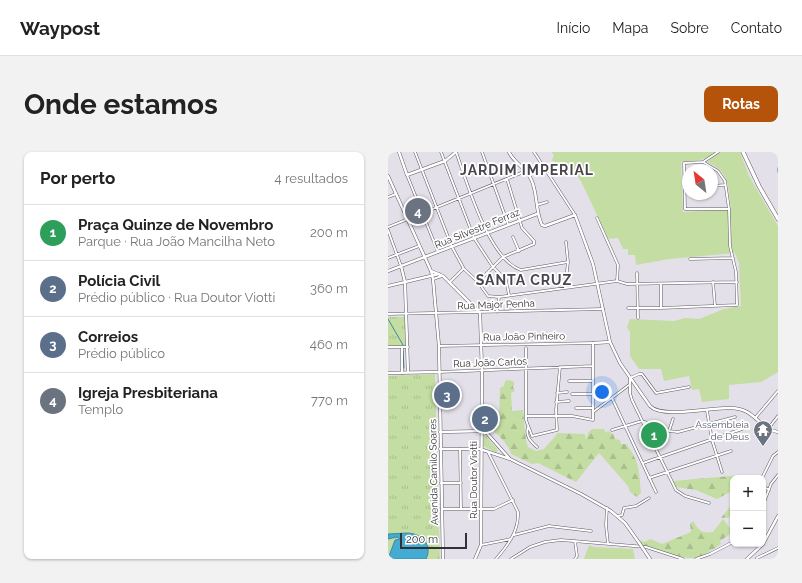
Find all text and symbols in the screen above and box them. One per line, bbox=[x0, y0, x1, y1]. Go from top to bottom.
text: Waypost bbox=[20, 17, 100, 39]
text: Início bbox=[557, 20, 590, 36]
text: Mapa bbox=[612, 20, 648, 36]
text: Sobre bbox=[670, 20, 709, 36]
text: Contato bbox=[731, 20, 782, 36]
button: Rotas bbox=[704, 86, 778, 122]
text: Onde estamos bbox=[24, 88, 218, 121]
district label: JARDIM IMPERIAL bbox=[460, 162, 594, 178]
north arrow bbox=[682, 164, 718, 200]
text: Por perto bbox=[40, 168, 115, 188]
text: 4 resultados bbox=[275, 171, 348, 186]
pin: 4 bbox=[405, 196, 431, 226]
street label: Rua Silvestre Ferraz bbox=[433, 206, 521, 251]
text: Praça Quinze de Novembro bbox=[78, 216, 273, 234]
text: 1 bbox=[50, 225, 56, 240]
text: 200 m bbox=[310, 225, 348, 240]
text: Parque · Rua João Mancilha Neto bbox=[78, 234, 275, 249]
text: Polícia Civil bbox=[78, 272, 160, 290]
district label: SANTA CRUZ bbox=[476, 272, 572, 288]
text: 2 bbox=[49, 281, 57, 296]
text: 360 m bbox=[310, 281, 348, 296]
text: Prédio público · Rua Doutor Viotti bbox=[78, 290, 275, 305]
street label: Rua Major Penha bbox=[457, 298, 535, 311]
text: Correios bbox=[78, 328, 138, 346]
street label: Rua João Pinheiro bbox=[483, 330, 565, 343]
text: 3 bbox=[49, 337, 57, 352]
text: 460 m bbox=[310, 337, 348, 352]
text: Prédio público bbox=[78, 346, 165, 361]
street label: Rua João Carlos bbox=[453, 356, 527, 369]
pin: 3 bbox=[434, 380, 460, 410]
your location bbox=[592, 382, 612, 402]
text: Igreja Presbiteriana bbox=[78, 384, 218, 402]
text: 4 bbox=[49, 393, 57, 408]
text: 770 m bbox=[311, 393, 348, 408]
text: Templo bbox=[78, 402, 123, 417]
pin: 2 bbox=[472, 404, 498, 434]
street label: Avenida Camilo Soares bbox=[427, 419, 440, 525]
place label: Assembleia de Deus bbox=[695, 419, 749, 442]
temple icon: Assembleia de Deus bbox=[752, 419, 774, 447]
pin: 1 bbox=[641, 420, 667, 450]
street label: Rua Doutor Viotti bbox=[468, 441, 479, 519]
map controls bbox=[730, 475, 766, 547]
button: + bbox=[730, 475, 766, 511]
button: − bbox=[730, 511, 766, 547]
scale bar bbox=[400, 531, 467, 550]
text: 200 m bbox=[406, 533, 438, 546]

